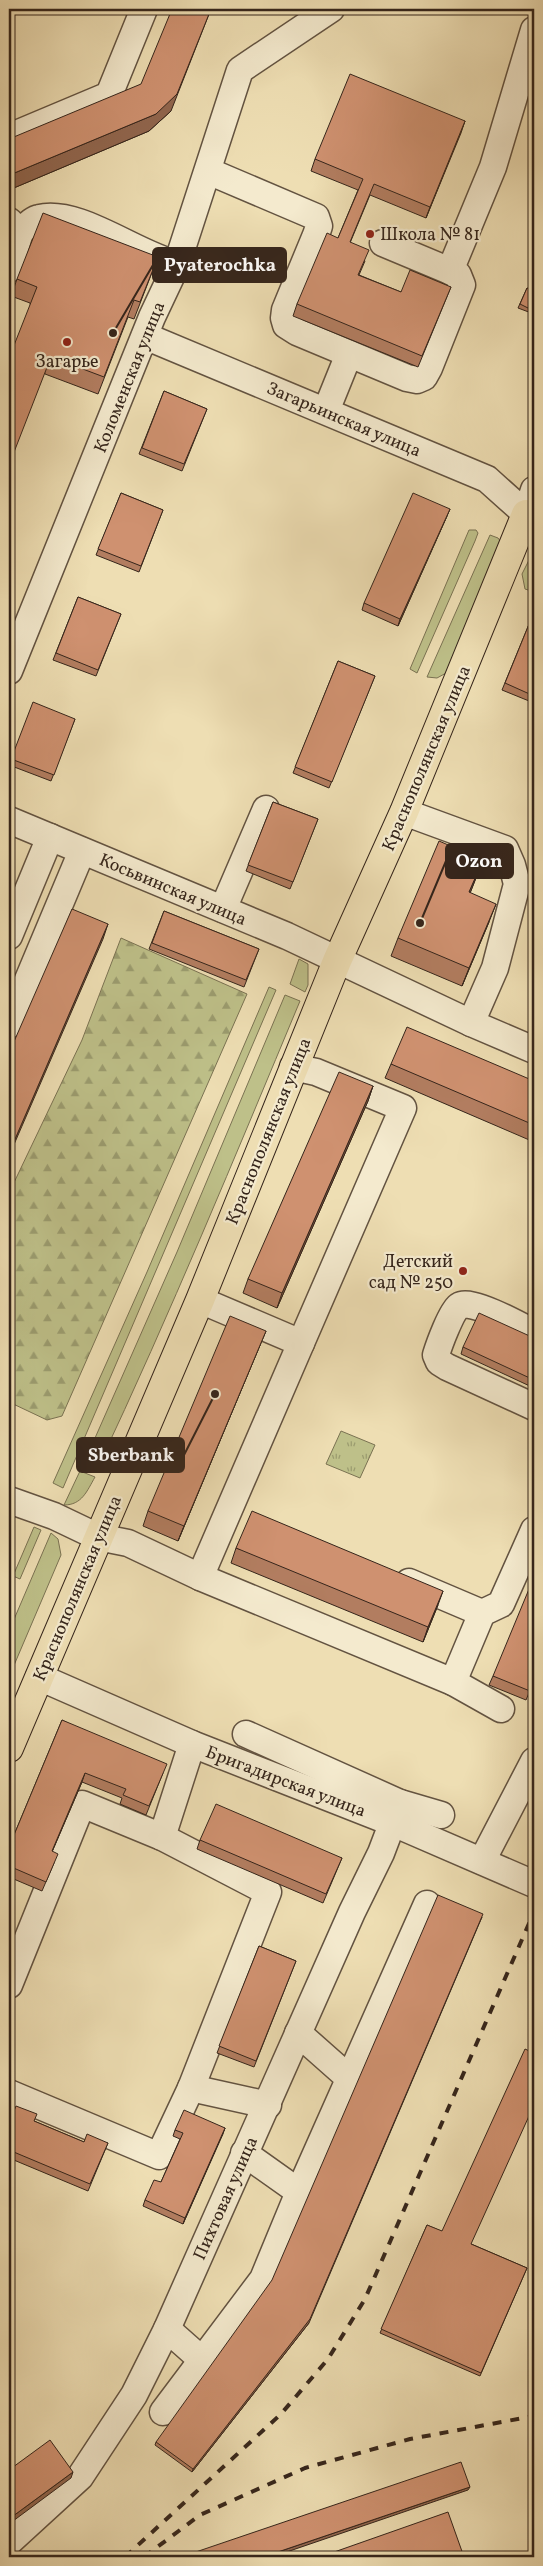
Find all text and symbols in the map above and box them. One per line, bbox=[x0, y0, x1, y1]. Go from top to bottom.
place label: Школа № 81 bbox=[380, 223, 480, 248]
marker: Школа № 81 bbox=[364, 228, 376, 240]
callout: Pyaterochka bbox=[153, 248, 286, 282]
text: Pyaterochka bbox=[164, 253, 276, 279]
street label: Коломенская улица bbox=[89, 298, 172, 457]
marker: Загарье bbox=[61, 336, 73, 348]
place label: Загарье bbox=[35, 350, 99, 375]
street label: Загарьинская улица bbox=[262, 377, 425, 464]
street label: Краснополянская улица bbox=[377, 662, 478, 855]
callout: Ozon bbox=[446, 844, 513, 878]
street label: Косьвинская улица bbox=[95, 848, 250, 933]
text: Ozon bbox=[455, 849, 503, 875]
street label: Краснополянская улица bbox=[220, 1034, 318, 1229]
place label: Детский сад № 250 bbox=[369, 1250, 453, 1296]
marker: Детский сад № 250 bbox=[457, 1265, 469, 1277]
callout: Sberbank bbox=[77, 1438, 184, 1472]
text: Sberbank bbox=[88, 1443, 175, 1469]
street label: Краснополянская улица bbox=[28, 1492, 129, 1685]
street label: Бригадирская улица bbox=[202, 1740, 369, 1825]
street label: Пихтовая улица bbox=[188, 2133, 265, 2264]

